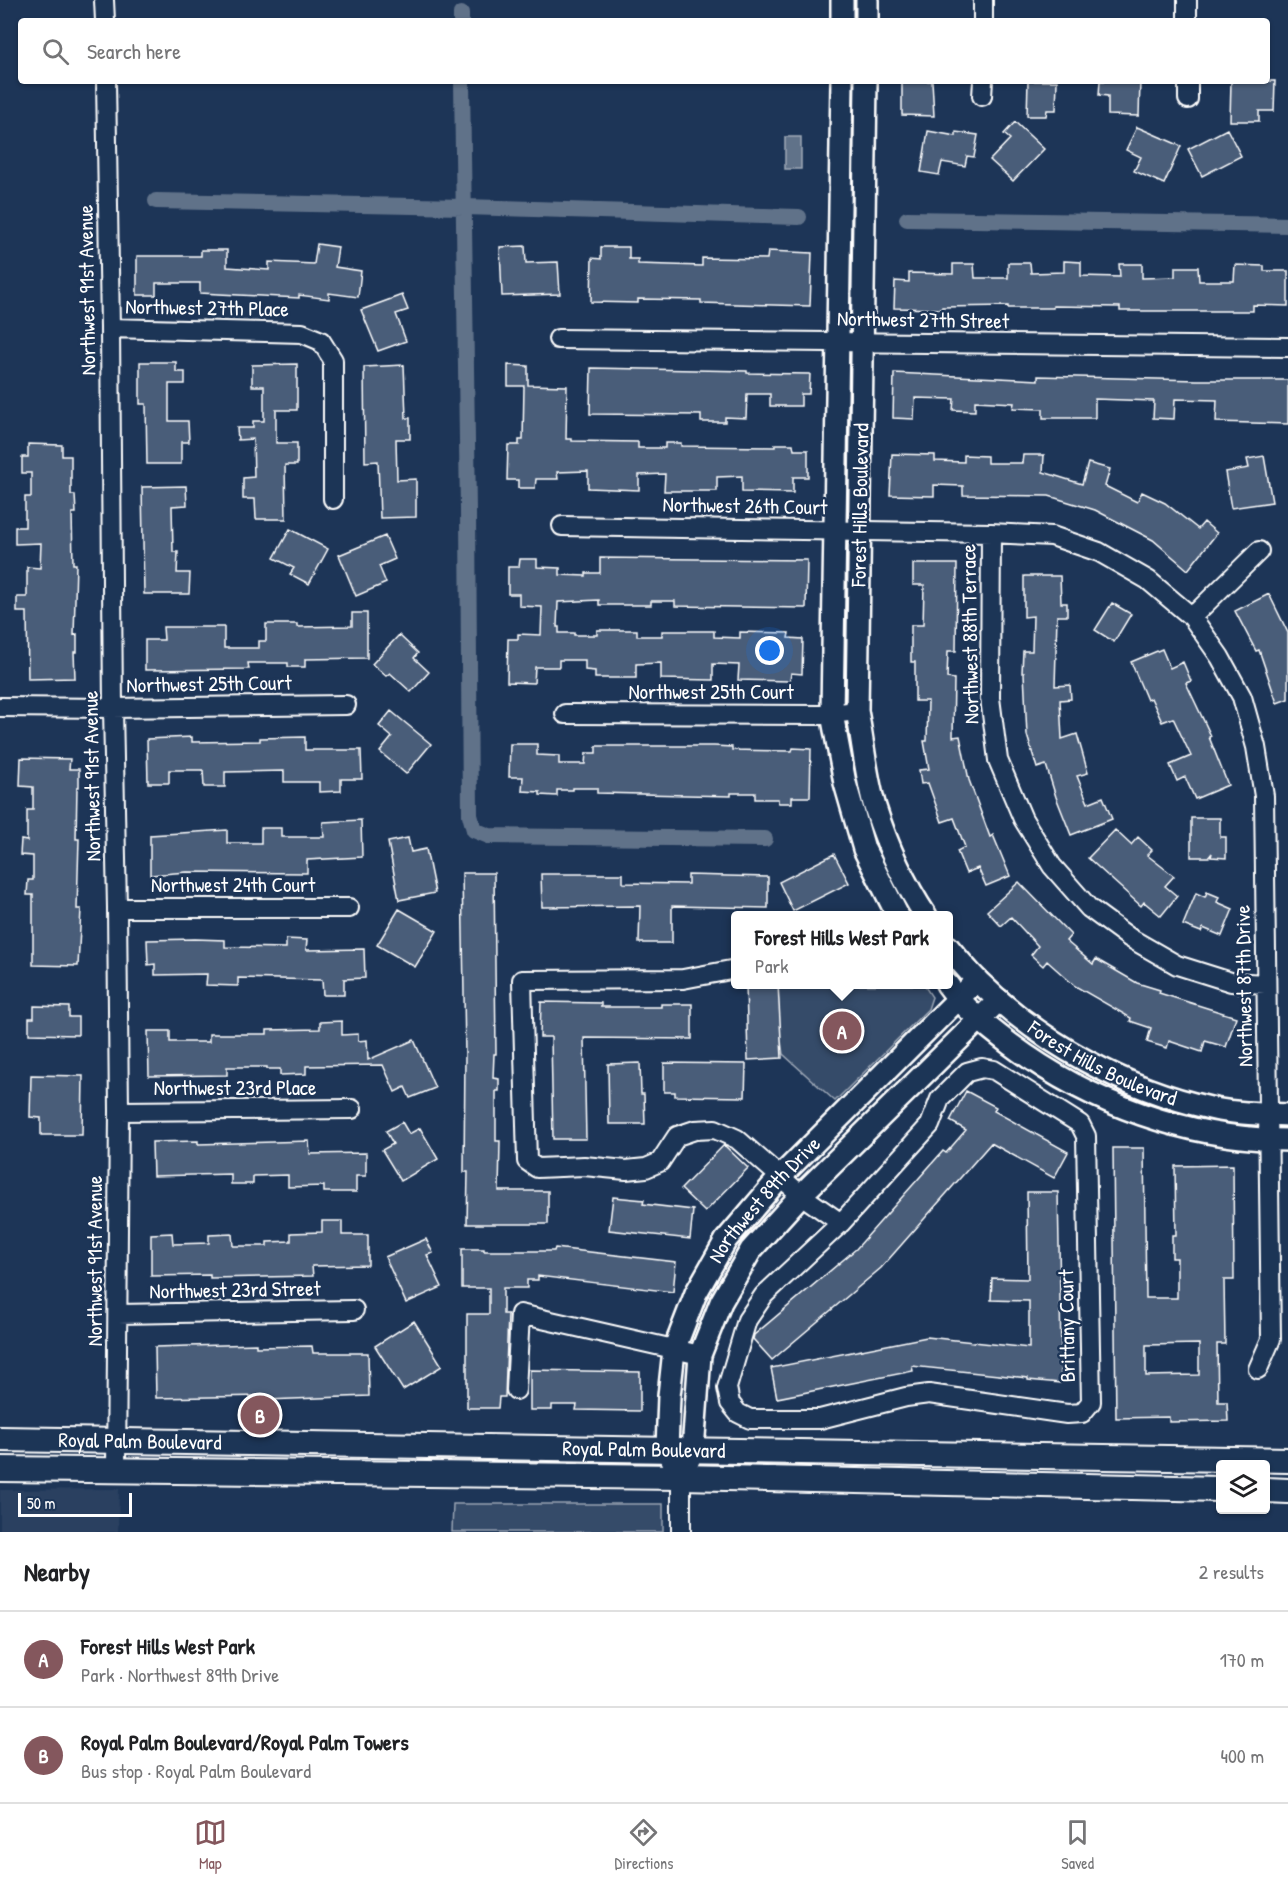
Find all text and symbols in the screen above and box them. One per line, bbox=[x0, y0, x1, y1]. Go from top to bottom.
search box bbox=[18, 18, 1270, 84]
icon: search bbox=[39, 35, 72, 68]
text: Search here bbox=[87, 36, 181, 66]
street label: Northwest 91st Avenue bbox=[71, 204, 102, 376]
street label: Northwest 27th Place bbox=[125, 292, 289, 323]
street label: Northwest 27th Street bbox=[837, 304, 1010, 336]
street label: Forest Hills Boulevard bbox=[844, 423, 875, 588]
street label: Northwest 26th Court bbox=[662, 490, 828, 521]
street label: Northwest 88th Terrace bbox=[953, 544, 986, 724]
your location bbox=[755, 636, 784, 665]
street label: Northwest 25th Court bbox=[126, 668, 293, 699]
street label: Northwest 25th Court bbox=[628, 677, 794, 706]
street label: Northwest 91st Avenue bbox=[76, 690, 107, 862]
street label: Northwest 24th Court bbox=[151, 870, 316, 899]
street label: Northwest 87th Drive bbox=[1228, 905, 1259, 1067]
popup bbox=[731, 911, 953, 989]
text: Forest Hills West Park bbox=[755, 922, 929, 952]
text: Park bbox=[755, 952, 789, 979]
pin: A bbox=[822, 1008, 862, 1054]
street label: Forest Hills Boulevard bbox=[1021, 1013, 1181, 1112]
street label: Northwest 23rd Place bbox=[154, 1073, 316, 1102]
street label: Northwest 89th Drive bbox=[701, 1130, 827, 1268]
street label: Northwest 91st Avenue bbox=[80, 1176, 109, 1346]
street label: Brittany Court bbox=[1051, 1268, 1082, 1383]
street label: Northwest 23rd Street bbox=[149, 1273, 322, 1305]
pin: B bbox=[240, 1392, 280, 1438]
street label: Royal Palm Boulevard bbox=[58, 1425, 222, 1457]
street label: Royal Palm Boulevard bbox=[562, 1433, 726, 1465]
map controls bbox=[1216, 1460, 1270, 1514]
button: layers bbox=[1216, 1460, 1270, 1514]
scale bar bbox=[18, 1490, 132, 1518]
text: 50 m bbox=[27, 1492, 56, 1514]
text: Nearby bbox=[24, 1554, 90, 1589]
text: 2 results bbox=[1199, 1558, 1264, 1585]
text: Forest Hills West Park bbox=[81, 1631, 255, 1661]
text: A bbox=[39, 1646, 48, 1673]
text: 170 m bbox=[1220, 1646, 1264, 1673]
text: Park · Northwest 89th Drive bbox=[81, 1661, 279, 1688]
text: Royal Palm Boulevard/Royal Palm Towers bbox=[81, 1727, 409, 1757]
text: B bbox=[38, 1742, 49, 1769]
text: 400 m bbox=[1220, 1742, 1264, 1769]
text: Bus stop · Royal Palm Boulevard bbox=[81, 1757, 311, 1784]
tab: Map bbox=[194, 1816, 227, 1874]
tab: Directions bbox=[615, 1816, 673, 1874]
tab: Saved bbox=[1061, 1816, 1094, 1874]

